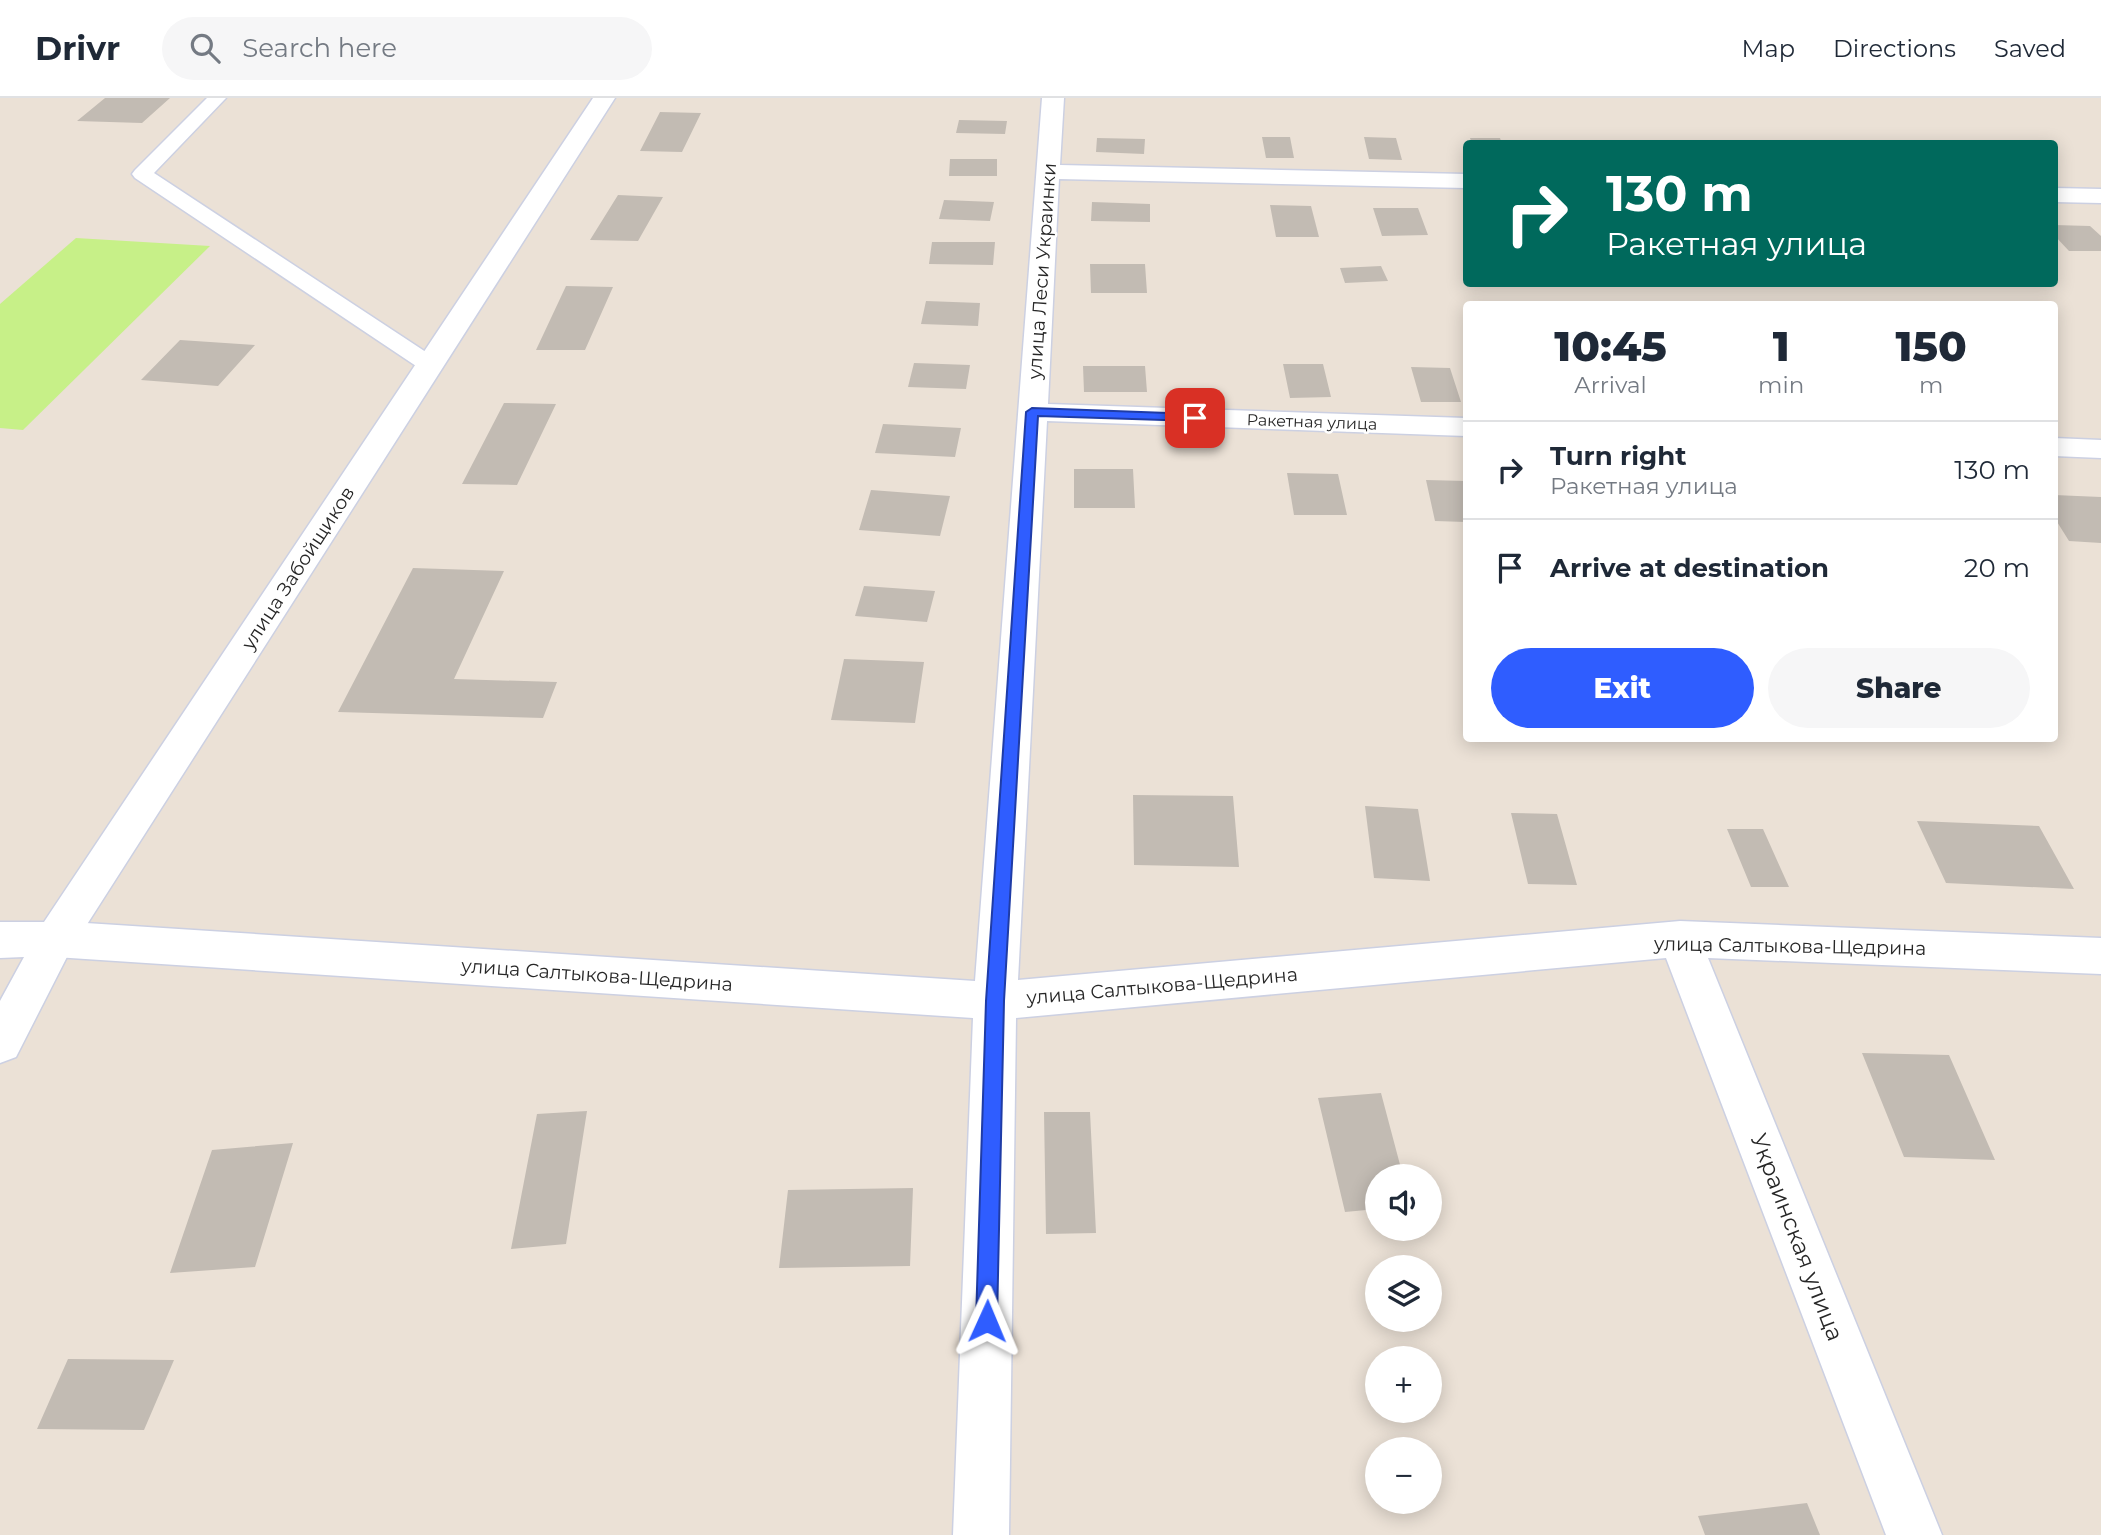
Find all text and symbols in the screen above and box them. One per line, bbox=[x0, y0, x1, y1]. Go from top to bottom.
search box bbox=[162, 17, 652, 80]
text: Drivr bbox=[35, 28, 120, 68]
icon: search bbox=[186, 29, 224, 67]
text: Search here bbox=[242, 32, 397, 64]
text: Map bbox=[1742, 34, 1795, 63]
text: Directions bbox=[1833, 34, 1956, 63]
text: Saved bbox=[1994, 34, 2066, 63]
street label: улица Леси Украинки bbox=[1023, 162, 1061, 381]
text: 130 m bbox=[1606, 164, 1753, 223]
icon: right bbox=[1491, 168, 1582, 259]
text: Ракетная улица bbox=[1606, 224, 1867, 263]
text: 10:45 bbox=[1554, 320, 1667, 372]
text: 1 bbox=[1773, 320, 1790, 372]
text: 150 bbox=[1895, 320, 1967, 372]
text: Arrival bbox=[1574, 371, 1647, 399]
text: min bbox=[1758, 371, 1804, 399]
text: m bbox=[1919, 371, 1943, 399]
pin bbox=[1165, 388, 1225, 448]
icon: arrive bbox=[1176, 399, 1214, 437]
street label: Ракетная улица bbox=[1246, 410, 1378, 434]
text: Turn right bbox=[1550, 440, 1686, 472]
icon: right bbox=[1491, 451, 1529, 489]
text: 130 m bbox=[1954, 454, 2030, 486]
text: Ракетная улица bbox=[1550, 472, 1738, 500]
street label: улица Забойщиков bbox=[236, 482, 359, 655]
icon: arrive bbox=[1491, 549, 1529, 587]
text: Arrive at destination bbox=[1550, 552, 1829, 584]
text: 20 m bbox=[1964, 552, 2030, 584]
button: Exit bbox=[1491, 648, 1754, 728]
button: Share bbox=[1768, 648, 2030, 728]
street label: улица Салтыкова-Щедрина bbox=[1653, 932, 1926, 960]
street label: улица Салтыкова-Щедрина bbox=[459, 954, 734, 996]
street label: улица Салтыкова-Щедрина bbox=[1024, 963, 1299, 1009]
street label: Украинская улица bbox=[1745, 1129, 1849, 1345]
map controls bbox=[1365, 1164, 1442, 1514]
button: sound bbox=[1365, 1164, 1442, 1241]
button: layers bbox=[1365, 1255, 1442, 1332]
position arrow bbox=[950, 1284, 1024, 1358]
button: + bbox=[1365, 1346, 1442, 1423]
button: − bbox=[1365, 1437, 1442, 1514]

